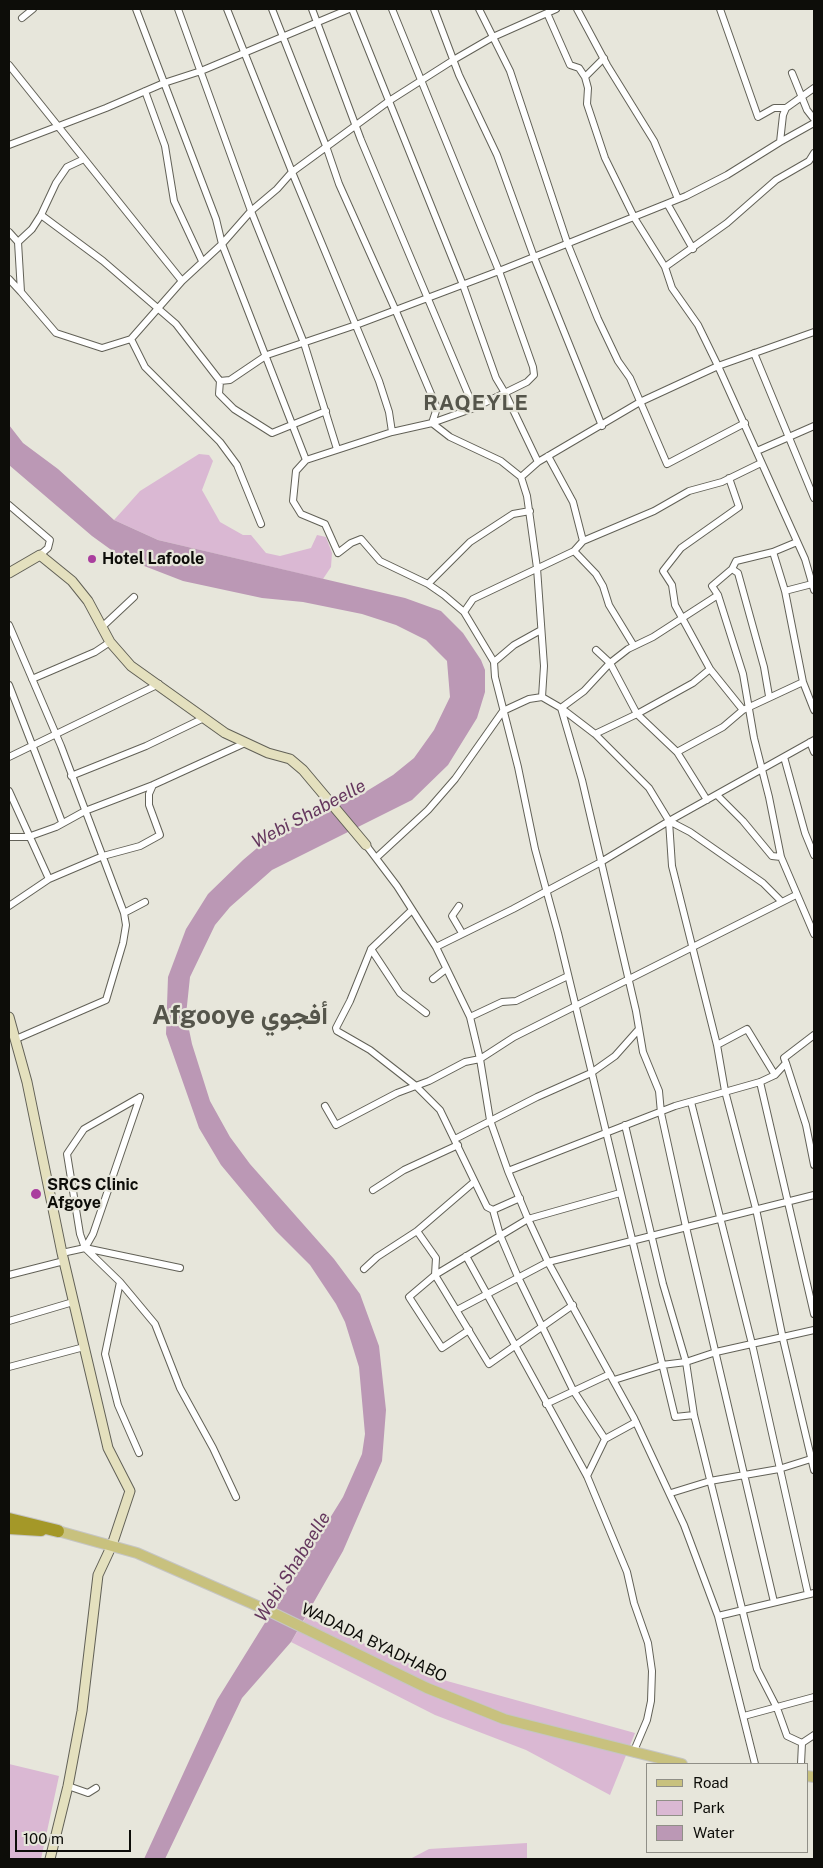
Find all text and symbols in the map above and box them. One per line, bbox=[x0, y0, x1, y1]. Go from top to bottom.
district label: RAQEYLE bbox=[422, 391, 530, 417]
place label: Hotel Lafoole bbox=[102, 549, 204, 569]
marker: Hotel Lafoole bbox=[86, 553, 98, 565]
water label: Webi Shabeelle bbox=[248, 775, 370, 853]
district label: Afgooye أفجوي bbox=[152, 1000, 328, 1032]
place label: SRCS Clinic Afgoye bbox=[47, 1175, 139, 1213]
marker: SRCS Clinic Afgoye bbox=[29, 1187, 43, 1201]
water label: Webi Shabeelle bbox=[251, 1508, 335, 1626]
street label: WADADA BYADHABO bbox=[298, 1599, 450, 1687]
legend bbox=[646, 1763, 808, 1853]
text: Road bbox=[693, 1774, 729, 1791]
text: Park bbox=[693, 1799, 725, 1816]
scale bar bbox=[18, 1820, 134, 1852]
text: Water bbox=[693, 1824, 735, 1841]
text: 100 m bbox=[23, 1830, 64, 1847]

